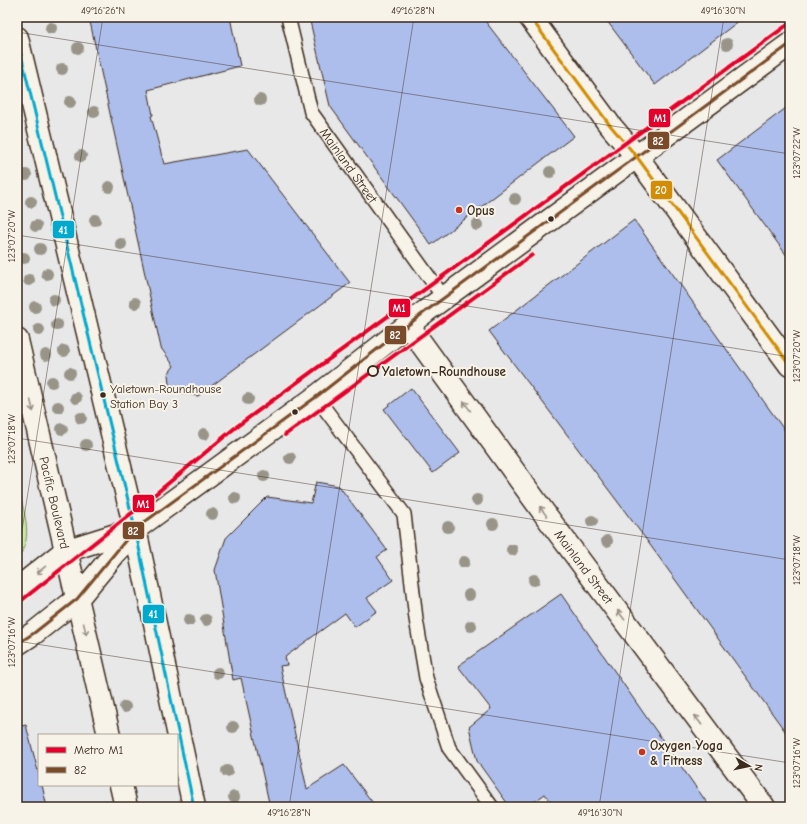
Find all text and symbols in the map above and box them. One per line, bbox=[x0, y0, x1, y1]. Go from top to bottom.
text: 49°16'26"N bbox=[81, 5, 125, 17]
text: 49°16'28"N bbox=[391, 5, 435, 17]
text: 49°16'30"N bbox=[701, 5, 745, 17]
line badge: M1 bbox=[648, 108, 671, 128]
text: M1 bbox=[653, 112, 667, 125]
street label: Mainland Street bbox=[317, 125, 381, 207]
text: 123°07'22"W bbox=[791, 127, 803, 179]
line badge: 82 bbox=[647, 131, 670, 150]
text: 82 bbox=[652, 135, 664, 148]
line badge: 20 bbox=[650, 180, 673, 200]
text: 20 bbox=[655, 184, 667, 197]
place label: Opus bbox=[467, 203, 495, 218]
marker: Opus bbox=[454, 205, 464, 215]
text: 123°07'20"W bbox=[6, 210, 18, 262]
unlabelled marker bbox=[546, 214, 556, 224]
line badge: 41 bbox=[52, 220, 75, 239]
text: 41 bbox=[58, 224, 68, 237]
line badge: M1 bbox=[388, 298, 411, 318]
text: M1 bbox=[392, 302, 406, 315]
line badge: 82 bbox=[384, 325, 407, 345]
text: 82 bbox=[389, 329, 401, 342]
text: 123°07'20"W bbox=[791, 330, 803, 382]
place label: Yaletown–Roundhouse bbox=[382, 364, 506, 379]
marker: Yaletown–Roundhouse bbox=[367, 365, 379, 377]
place label: Yaletown-Roundhouse Station Bay 3 bbox=[110, 382, 222, 411]
marker: Yaletown-Roundhouse Station Bay 3 bbox=[98, 390, 108, 400]
one-way arrow bbox=[29, 399, 37, 412]
one-way arrow bbox=[463, 400, 471, 411]
unlabelled marker bbox=[290, 407, 300, 417]
text: 123°07'18"W bbox=[6, 414, 18, 464]
street label: Pacific Boulevard bbox=[36, 455, 72, 550]
line badge: M1 bbox=[132, 494, 155, 513]
text: M1 bbox=[136, 498, 150, 511]
one-way arrow bbox=[539, 506, 547, 517]
line badge: 82 bbox=[122, 521, 145, 540]
text: 82 bbox=[127, 525, 139, 538]
street label: Mainland Street bbox=[551, 527, 617, 608]
text: 123°07'18"W bbox=[791, 535, 803, 585]
one-way arrow bbox=[36, 566, 47, 574]
line badge: 41 bbox=[142, 604, 165, 624]
text: 41 bbox=[148, 608, 158, 621]
one-way arrow bbox=[617, 610, 625, 621]
text: 123°07'16"W bbox=[6, 617, 18, 667]
one-way arrow bbox=[82, 623, 89, 636]
one-way arrow bbox=[694, 714, 703, 725]
legend bbox=[38, 734, 178, 786]
place label: Oxygen Yoga & Fitness bbox=[650, 738, 723, 768]
text: 123°07'16"W bbox=[791, 738, 803, 788]
text: Metro M1 bbox=[74, 743, 123, 757]
north arrow bbox=[729, 746, 769, 786]
marker: Oxygen Yoga & Fitness bbox=[637, 747, 647, 757]
text: 82 bbox=[74, 763, 86, 777]
text: N bbox=[751, 763, 765, 772]
text: 49°16'28"N bbox=[267, 807, 311, 819]
text: 49°16'30"N bbox=[578, 807, 622, 819]

